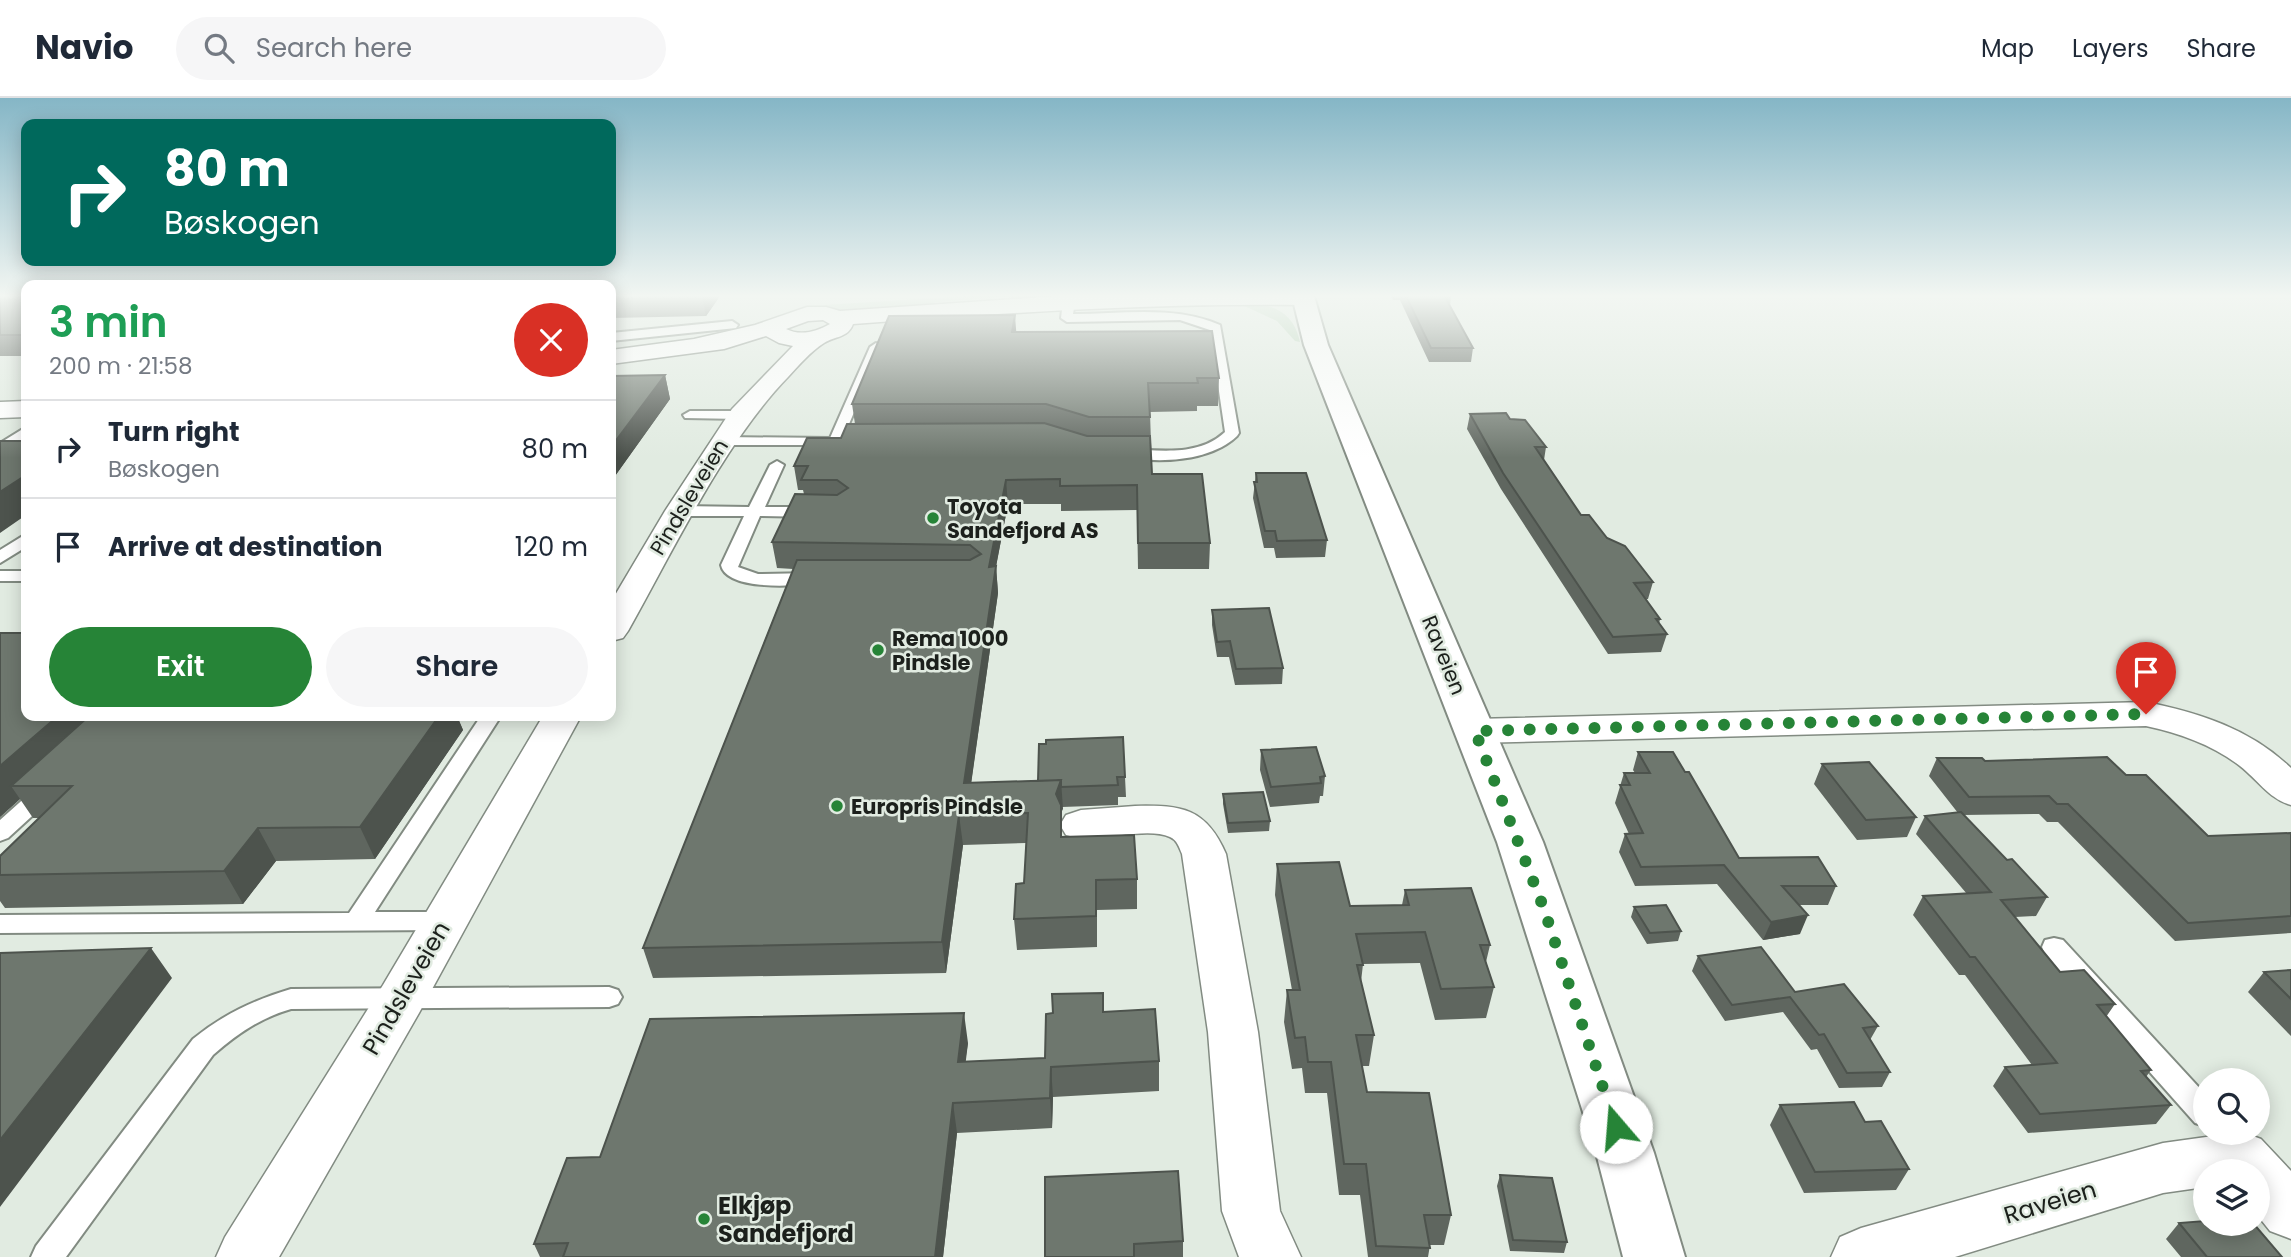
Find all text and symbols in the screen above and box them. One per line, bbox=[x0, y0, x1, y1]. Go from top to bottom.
search box bbox=[176, 17, 666, 80]
text: Navio bbox=[35, 24, 134, 71]
icon: search bbox=[200, 29, 238, 67]
text: Search here bbox=[256, 30, 412, 66]
text: Map bbox=[1981, 32, 2034, 65]
text: Layers bbox=[2072, 32, 2148, 65]
text: Share bbox=[2186, 32, 2256, 65]
text: 80 m bbox=[164, 135, 290, 203]
icon: right bbox=[49, 147, 140, 238]
text: Bøskogen bbox=[164, 200, 320, 245]
text: 3 min bbox=[49, 293, 168, 352]
button: close bbox=[514, 303, 588, 377]
text: 200 m · 21:58 bbox=[49, 350, 193, 382]
text: Turn right bbox=[108, 414, 240, 450]
icon: right bbox=[49, 430, 87, 468]
text: 80 m bbox=[522, 431, 588, 467]
street label: Pindsleveien bbox=[643, 434, 735, 560]
text: Bøskogen bbox=[108, 453, 220, 485]
place label: Toyota Sandefjord AS bbox=[947, 492, 1099, 545]
marker: Toyota Sandefjord AS bbox=[925, 510, 941, 526]
icon: arrive bbox=[49, 528, 87, 566]
text: Arrive at destination bbox=[108, 529, 383, 565]
text: 120 m bbox=[515, 529, 588, 565]
street label: Raveien bbox=[1415, 611, 1473, 699]
place label: Rema 1000 Pindsle bbox=[892, 624, 1009, 677]
button: Exit bbox=[49, 627, 312, 707]
button: Share bbox=[326, 627, 588, 707]
marker: Rema 1000 Pindsle bbox=[870, 642, 886, 658]
pin bbox=[2116, 642, 2176, 714]
icon: arrive bbox=[2127, 653, 2165, 691]
place label: Europris Pindsle bbox=[851, 792, 1023, 821]
marker: Europris Pindsle bbox=[829, 798, 845, 814]
street label: Pindsleveien bbox=[354, 915, 458, 1061]
map controls bbox=[2193, 1068, 2270, 1236]
button: search bbox=[2193, 1068, 2270, 1145]
position arrow bbox=[1579, 1090, 1653, 1164]
button: layers bbox=[2193, 1159, 2270, 1236]
street label: Raveien bbox=[2000, 1172, 2100, 1232]
place label: Elkjøp Sandefjord bbox=[718, 1189, 854, 1250]
marker: Elkjøp Sandefjord bbox=[696, 1211, 712, 1227]

